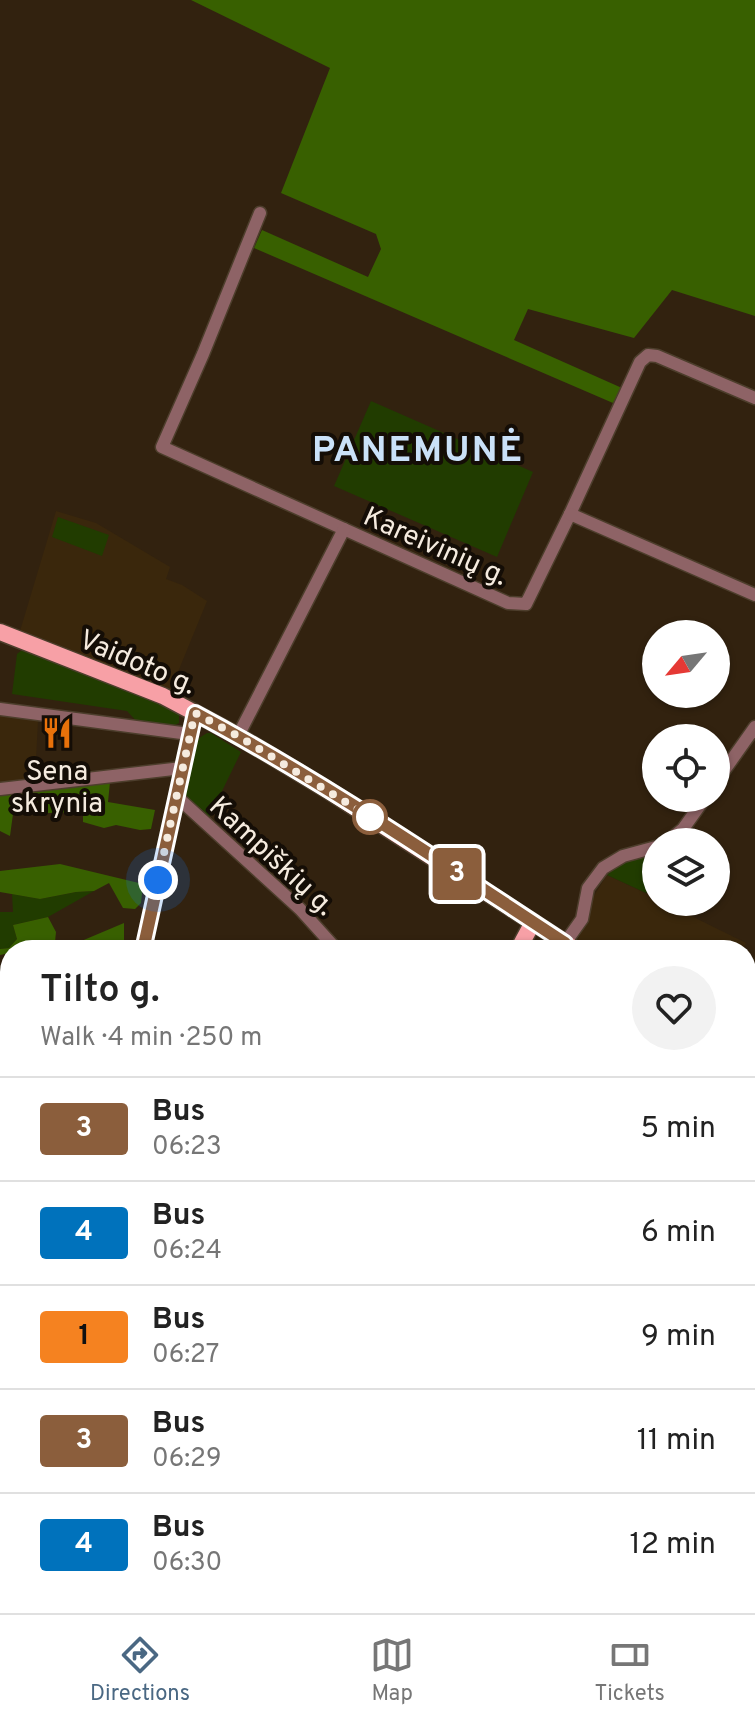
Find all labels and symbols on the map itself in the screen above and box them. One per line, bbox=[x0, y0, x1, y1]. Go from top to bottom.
district label: PANEMUNĖ bbox=[312, 427, 524, 475]
street label: Kareivinių g. bbox=[357, 500, 513, 596]
north arrow bbox=[642, 620, 730, 708]
street label: Vaidoto g. bbox=[73, 623, 201, 705]
restaurant icon: Sena skrynia bbox=[40, 716, 74, 750]
place label: Sena skrynia bbox=[11, 755, 103, 823]
street label: Kampiškių g. bbox=[200, 790, 342, 925]
unlabelled marker bbox=[353, 800, 387, 834]
line badge: 3 bbox=[431, 848, 483, 900]
your location bbox=[138, 860, 178, 900]

